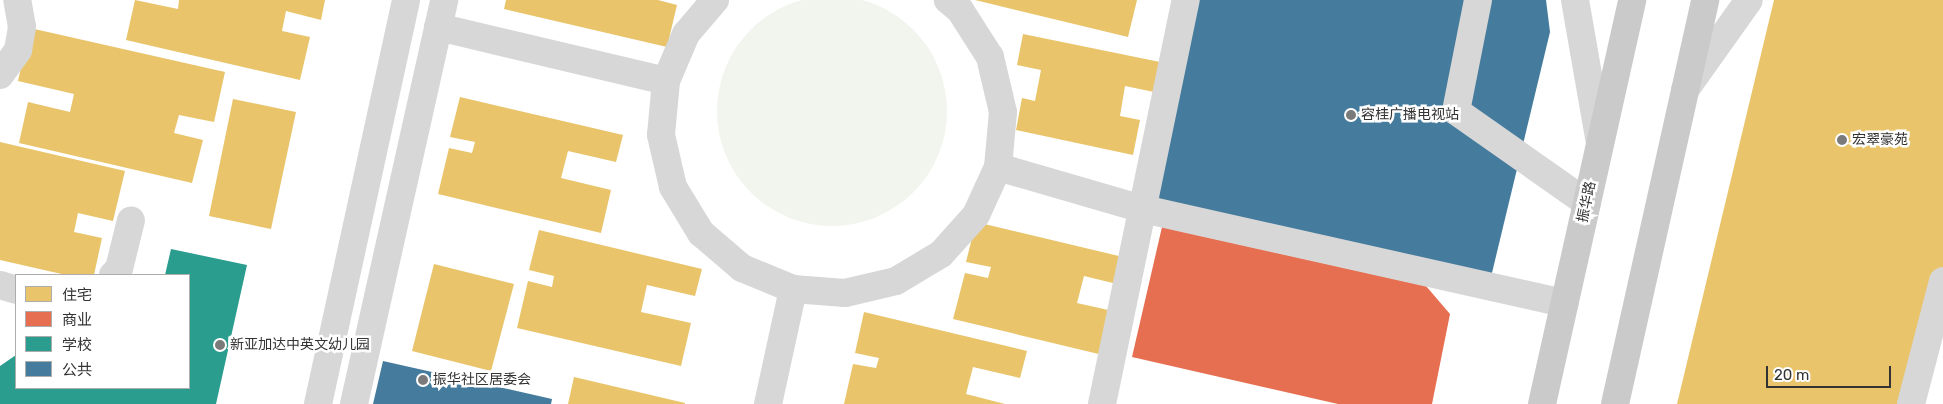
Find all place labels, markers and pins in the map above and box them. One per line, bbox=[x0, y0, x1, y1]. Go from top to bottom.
place label: 容桂广播电视站 bbox=[1361, 107, 1459, 123]
marker: 容桂广播电视站 bbox=[1345, 109, 1357, 121]
place label: 宏翠豪苑 bbox=[1852, 132, 1908, 148]
marker: 宏翠豪苑 bbox=[1836, 134, 1848, 146]
place label: 新亚加达中英文幼儿园 bbox=[230, 337, 370, 353]
marker: 新亚加达中英文幼儿园 bbox=[214, 339, 226, 351]
place label: 振华社区居委会 bbox=[433, 372, 531, 388]
marker: 振华社区居委会 bbox=[417, 374, 429, 386]

